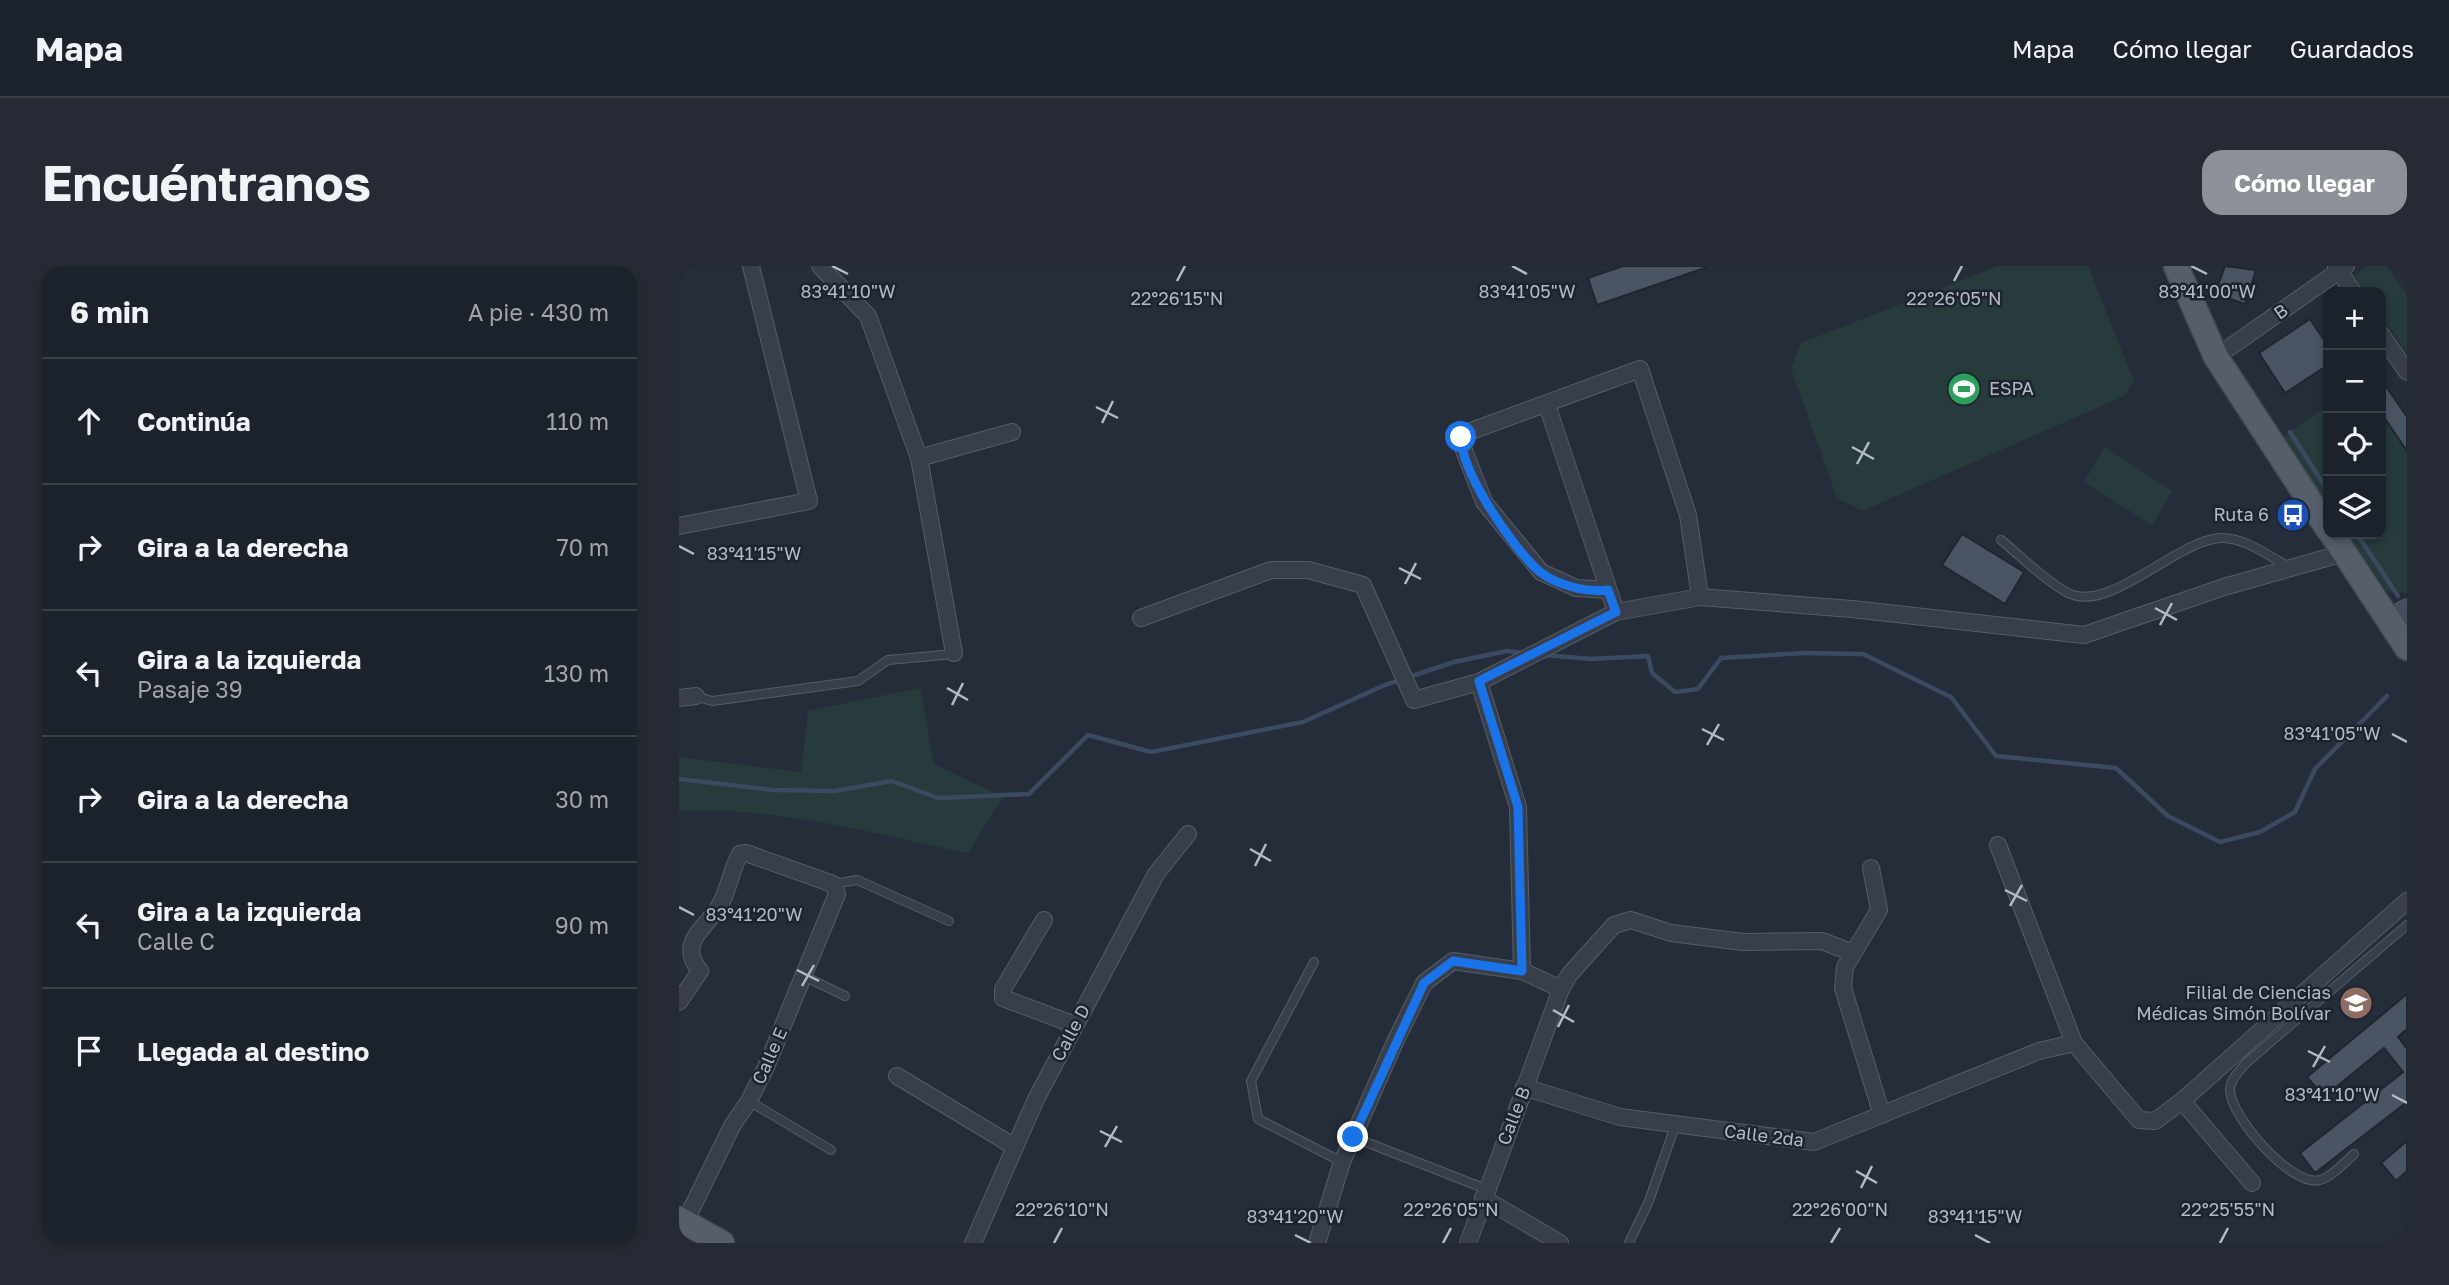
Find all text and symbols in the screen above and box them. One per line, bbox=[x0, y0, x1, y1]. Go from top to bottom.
text: Mapa bbox=[35, 29, 123, 68]
text: Mapa bbox=[2012, 34, 2075, 63]
text: Cómo llegar bbox=[2113, 34, 2252, 63]
text: Guardados bbox=[2290, 34, 2414, 63]
button: Cómo llegar bbox=[2202, 150, 2407, 215]
text: Encuéntranos bbox=[42, 153, 371, 212]
text: 83°41'10"W bbox=[800, 280, 896, 302]
text: 83°41'05"W bbox=[1479, 280, 1575, 302]
text: 83°41'00"W bbox=[2158, 280, 2256, 302]
text: 22°26'15"N bbox=[1130, 287, 1224, 309]
text: 22°26'05"N bbox=[1906, 287, 2002, 309]
map controls bbox=[2323, 287, 2386, 539]
button: + bbox=[2323, 287, 2386, 350]
text: 6 min bbox=[70, 294, 149, 330]
text: A pie · 430 m bbox=[468, 298, 609, 326]
street label: B bbox=[2269, 299, 2292, 324]
button: − bbox=[2323, 350, 2386, 413]
sports icon: ESPA bbox=[1945, 370, 1983, 408]
place label: ESPA bbox=[1989, 377, 2034, 399]
icon: ahead bbox=[70, 402, 108, 440]
text: Continúa bbox=[137, 406, 251, 437]
text: 110 m bbox=[546, 407, 609, 435]
button: locate bbox=[2323, 413, 2386, 476]
route start bbox=[1445, 421, 1476, 452]
button: layers bbox=[2323, 476, 2386, 539]
bus stop icon: Ruta 6 bbox=[2274, 496, 2312, 534]
place label: Ruta 6 bbox=[2213, 503, 2269, 525]
icon: right bbox=[70, 528, 108, 566]
text: Gira a la derecha bbox=[137, 532, 349, 563]
text: 70 m bbox=[556, 533, 609, 561]
text: 83°41'15"W bbox=[707, 542, 801, 564]
text: Gira a la izquierda bbox=[137, 644, 361, 675]
icon: left bbox=[70, 654, 108, 692]
text: 130 m bbox=[544, 659, 609, 687]
text: Pasaje 39 bbox=[137, 675, 243, 703]
text: 83°41'05"W bbox=[2284, 722, 2380, 744]
icon: right bbox=[70, 780, 108, 818]
text: Gira a la derecha bbox=[137, 784, 349, 815]
text: 30 m bbox=[555, 785, 609, 813]
text: Gira a la izquierda bbox=[137, 896, 361, 927]
text: 83°41'20"W bbox=[706, 903, 802, 925]
icon: left bbox=[70, 906, 108, 944]
text: 90 m bbox=[555, 911, 609, 939]
text: Calle C bbox=[137, 927, 215, 955]
place label: Filial de Ciencias Médicas Simón Bolívar bbox=[2136, 981, 2331, 1024]
school or university icon: Filial de Ciencias Médicas Simón Bolívar bbox=[2337, 984, 2375, 1022]
street label: Calle D bbox=[1046, 1000, 1094, 1065]
street label: Calle E bbox=[747, 1024, 791, 1087]
icon: arrive bbox=[70, 1032, 108, 1070]
text: Llegada al destino bbox=[137, 1036, 369, 1067]
street label: Calle B bbox=[1492, 1083, 1534, 1148]
text: 83°41'10"W bbox=[2284, 1083, 2380, 1105]
street label: Calle 2da bbox=[1723, 1119, 1805, 1151]
route end bbox=[1337, 1121, 1368, 1152]
text: 22°26'10"N bbox=[1015, 1198, 1109, 1220]
text: 22°26'05"N bbox=[1403, 1198, 1499, 1220]
text: 22°26'00"N bbox=[1792, 1198, 1888, 1220]
text: 22°25'55"N bbox=[2181, 1198, 2275, 1220]
text: 83°41'20"W bbox=[1247, 1205, 1343, 1227]
text: 83°41'15"W bbox=[1928, 1205, 2022, 1227]

